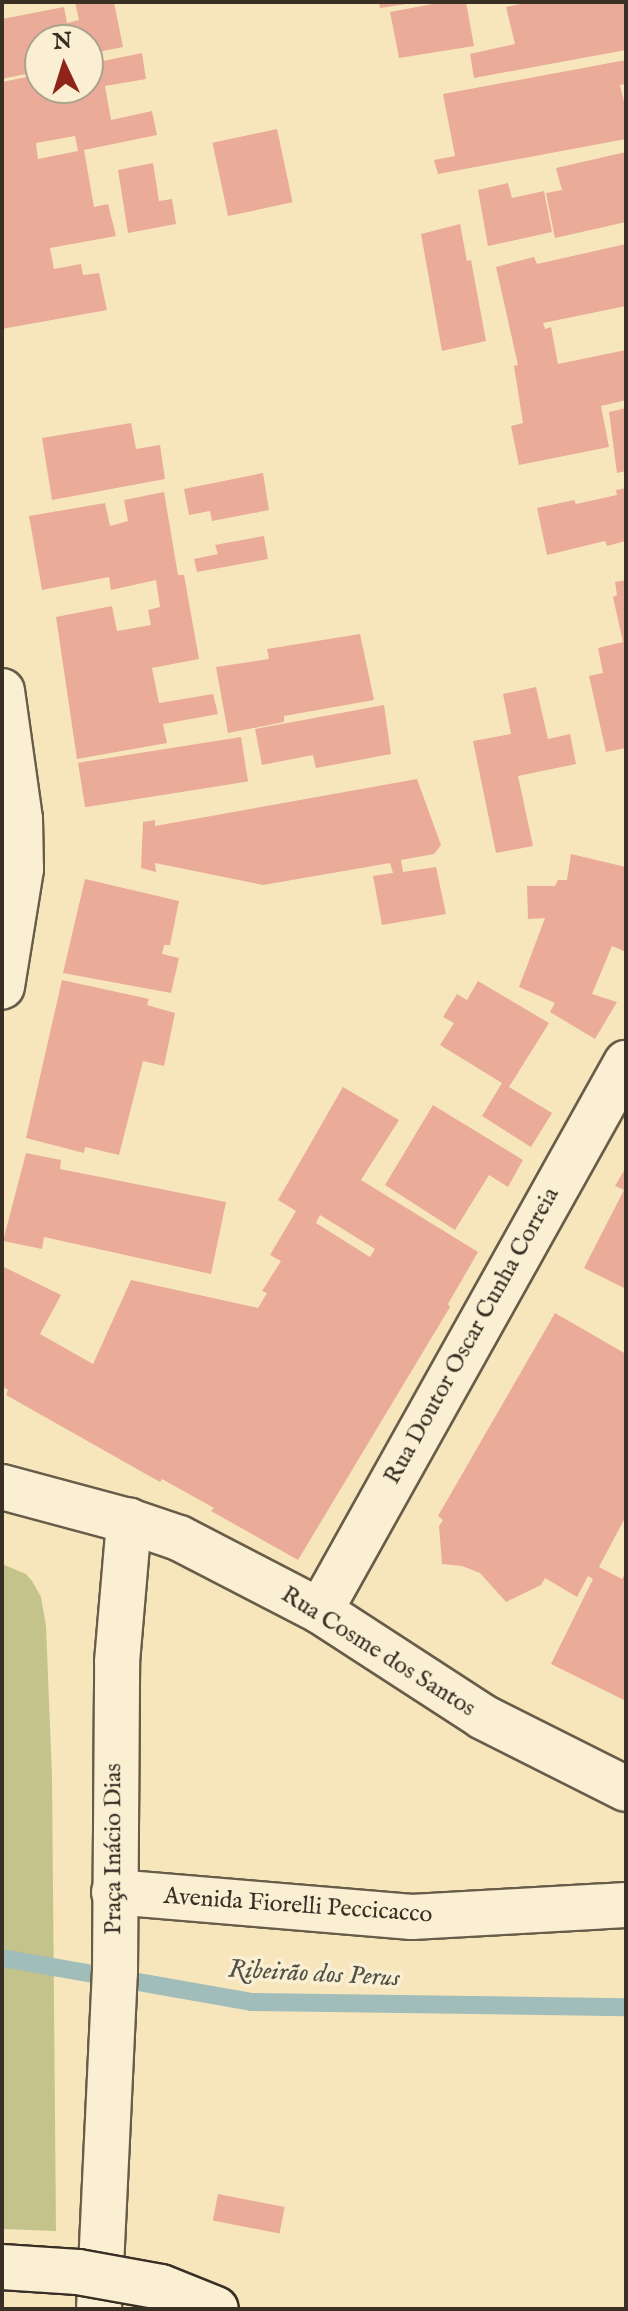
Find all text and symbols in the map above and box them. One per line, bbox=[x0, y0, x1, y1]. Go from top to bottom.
north arrow bbox=[24, 24, 104, 104]
text: N bbox=[52, 27, 73, 57]
street label: Rua Doutor Oscar Cunha Correia bbox=[378, 1182, 566, 1490]
street label: Rua Cosme dos Santos bbox=[275, 1580, 481, 1724]
street label: Praça Inácio Dias bbox=[100, 1763, 128, 1935]
street label: Avenida Fiorelli Peccicacco bbox=[163, 1882, 433, 1930]
water label: Ribeirão dos Perus bbox=[227, 1954, 401, 1994]

